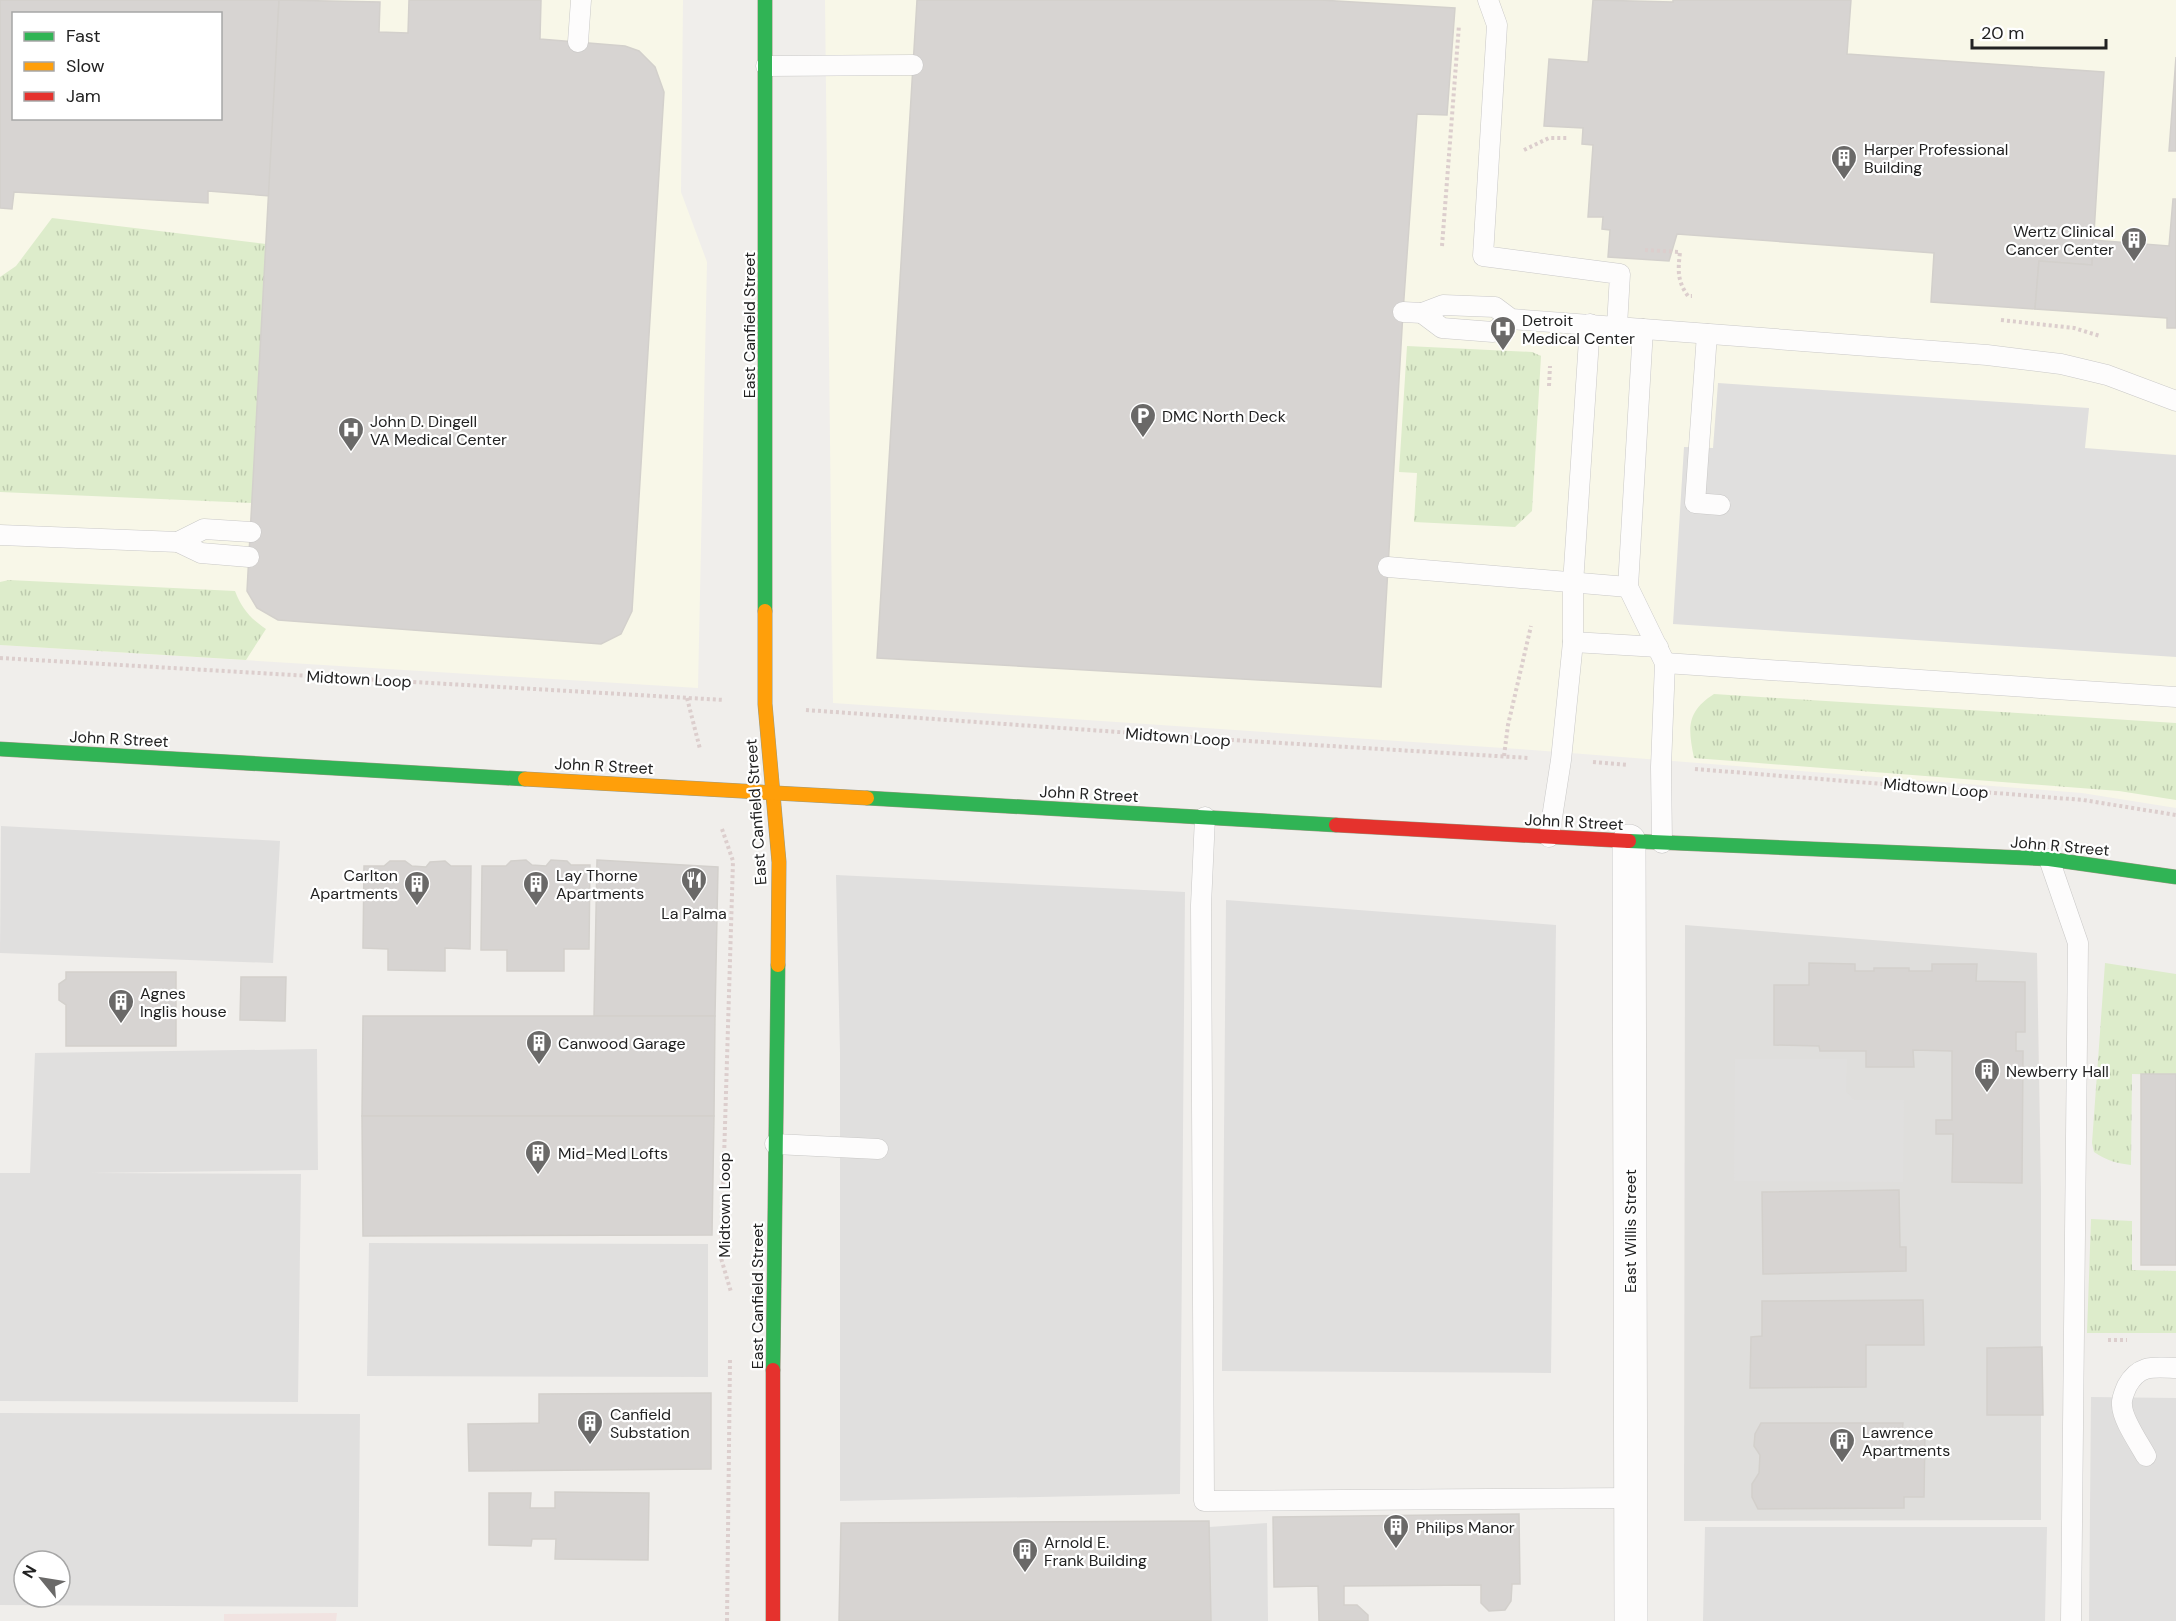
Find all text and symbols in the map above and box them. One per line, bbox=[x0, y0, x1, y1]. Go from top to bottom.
legend bbox=[12, 12, 222, 120]
scale bar bbox=[1972, 12, 2106, 50]
text: 20 m bbox=[1981, 21, 2024, 45]
text: Fast bbox=[66, 24, 101, 48]
text: Slow bbox=[66, 54, 105, 78]
text: Jam bbox=[66, 84, 101, 108]
place label: Harper Professional Building bbox=[1864, 139, 2008, 178]
building icon: Harper Professional Building bbox=[1829, 143, 1859, 181]
place label: Wertz Clinical Cancer Center bbox=[2005, 221, 2114, 260]
building icon: Wertz Clinical Cancer Center bbox=[2119, 225, 2149, 263]
street label: East Canfield Street bbox=[739, 252, 760, 398]
place label: Detroit Medical Center bbox=[1522, 310, 1635, 349]
hospital icon: Detroit Medical Center bbox=[1488, 314, 1518, 352]
parking icon: DMC North Deck bbox=[1128, 401, 1158, 439]
place label: DMC North Deck bbox=[1162, 406, 1286, 427]
place label: John D. Dingell VA Medical Center bbox=[370, 411, 507, 450]
hospital icon: John D. Dingell VA Medical Center bbox=[336, 415, 366, 453]
street label: Midtown Loop bbox=[306, 666, 412, 692]
street label: Midtown Loop bbox=[1125, 723, 1231, 751]
street label: John R Street bbox=[69, 726, 169, 752]
street label: East Canfield Street bbox=[740, 738, 772, 886]
street label: John R Street bbox=[554, 753, 654, 779]
street label: Midtown Loop bbox=[1883, 773, 1989, 803]
street label: John R Street bbox=[1039, 781, 1139, 807]
street label: John R Street bbox=[1524, 809, 1624, 835]
street label: John R Street bbox=[2010, 831, 2110, 861]
place label: Carlton Apartments bbox=[310, 865, 398, 904]
place label: Lay Thorne Apartments bbox=[556, 865, 644, 904]
restaurant icon: La Palma bbox=[679, 865, 709, 903]
building icon: Carlton Apartments bbox=[402, 869, 432, 907]
building icon: Lay Thorne Apartments bbox=[521, 869, 551, 907]
place label: La Palma bbox=[661, 903, 727, 924]
place label: Agnes Inglis house bbox=[140, 983, 227, 1022]
building icon: Agnes Inglis house bbox=[106, 987, 136, 1025]
building icon: Canwood Garage bbox=[524, 1028, 554, 1066]
place label: Canwood Garage bbox=[558, 1033, 686, 1054]
building icon: Newberry Hall bbox=[1972, 1056, 2002, 1094]
place label: Newberry Hall bbox=[2006, 1061, 2109, 1082]
building icon: Mid-Med Lofts bbox=[523, 1138, 553, 1176]
place label: Mid-Med Lofts bbox=[558, 1143, 668, 1164]
street label: Midtown Loop bbox=[714, 1152, 735, 1258]
street label: East Willis Street bbox=[1620, 1169, 1641, 1293]
street label: East Canfield Street bbox=[747, 1223, 768, 1369]
place label: Canfield Substation bbox=[610, 1404, 690, 1443]
building icon: Canfield Substation bbox=[575, 1408, 605, 1446]
place label: Lawrence Apartments bbox=[1862, 1422, 1950, 1461]
building icon: Lawrence Apartments bbox=[1827, 1426, 1857, 1464]
building icon: Philips Manor bbox=[1381, 1512, 1411, 1550]
place label: Philips Manor bbox=[1416, 1517, 1515, 1538]
place label: Arnold E. Frank Building bbox=[1044, 1532, 1147, 1571]
building icon: Arnold E. Frank Building bbox=[1010, 1536, 1040, 1574]
north arrow bbox=[12, 1549, 72, 1609]
text: N bbox=[17, 1561, 41, 1582]

